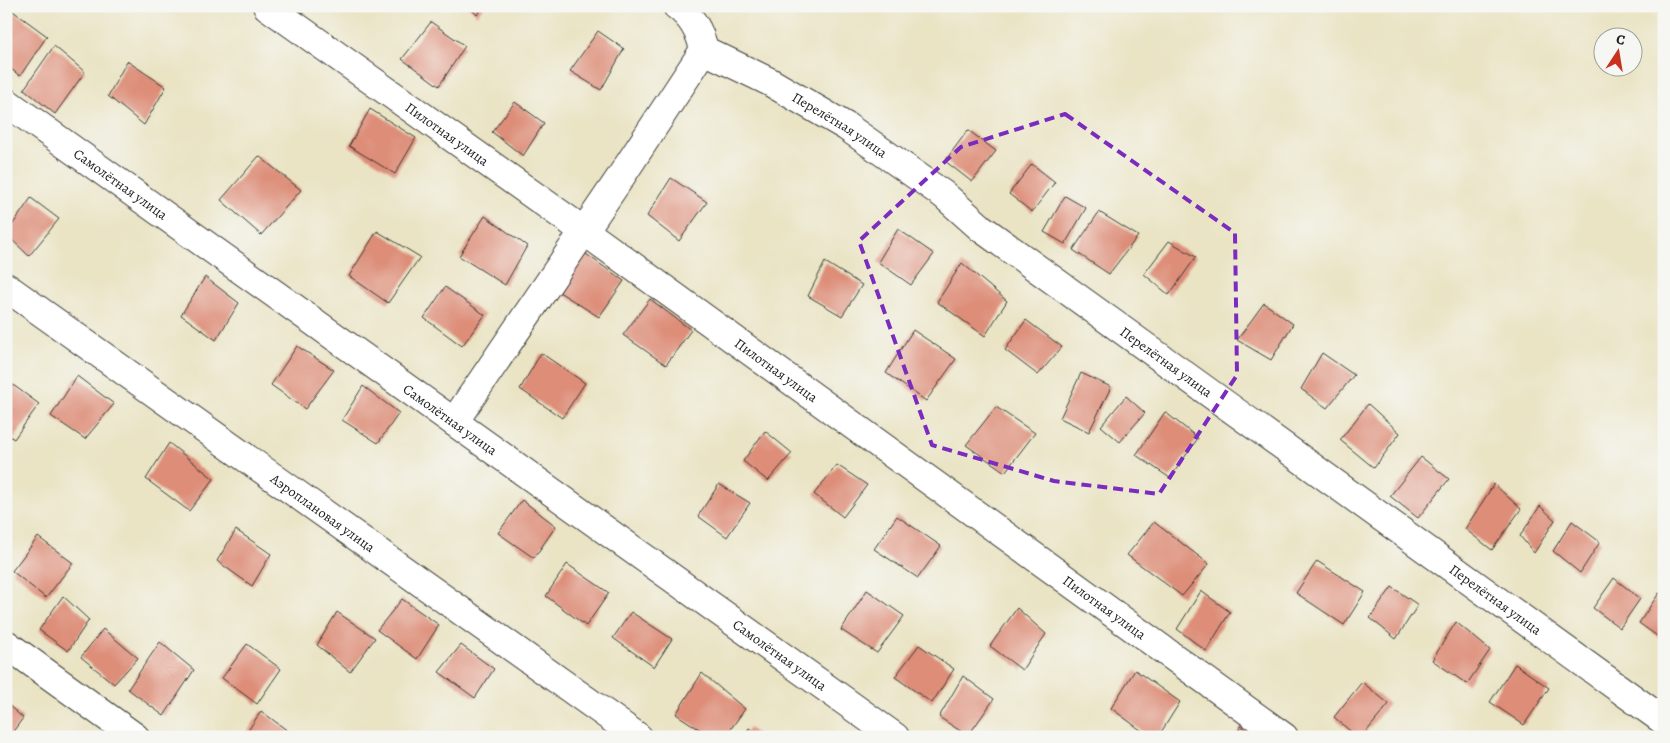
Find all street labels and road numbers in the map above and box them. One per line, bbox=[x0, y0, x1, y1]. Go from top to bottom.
street label: Перелётная улица bbox=[789, 87, 892, 162]
street label: Пилотная улица bbox=[402, 98, 493, 170]
street label: Самолётная улица bbox=[70, 144, 172, 224]
street label: Перелётная улица bbox=[1116, 322, 1217, 402]
street label: Пилотная улица bbox=[731, 334, 822, 407]
street label: Самолётная улица bbox=[400, 379, 502, 460]
street label: Аэроплановая улица bbox=[266, 468, 379, 557]
street label: Перелётная улица bbox=[1446, 560, 1546, 639]
street label: Пилотная улица bbox=[1059, 571, 1150, 644]
street label: Самолётная улица bbox=[729, 615, 831, 695]

